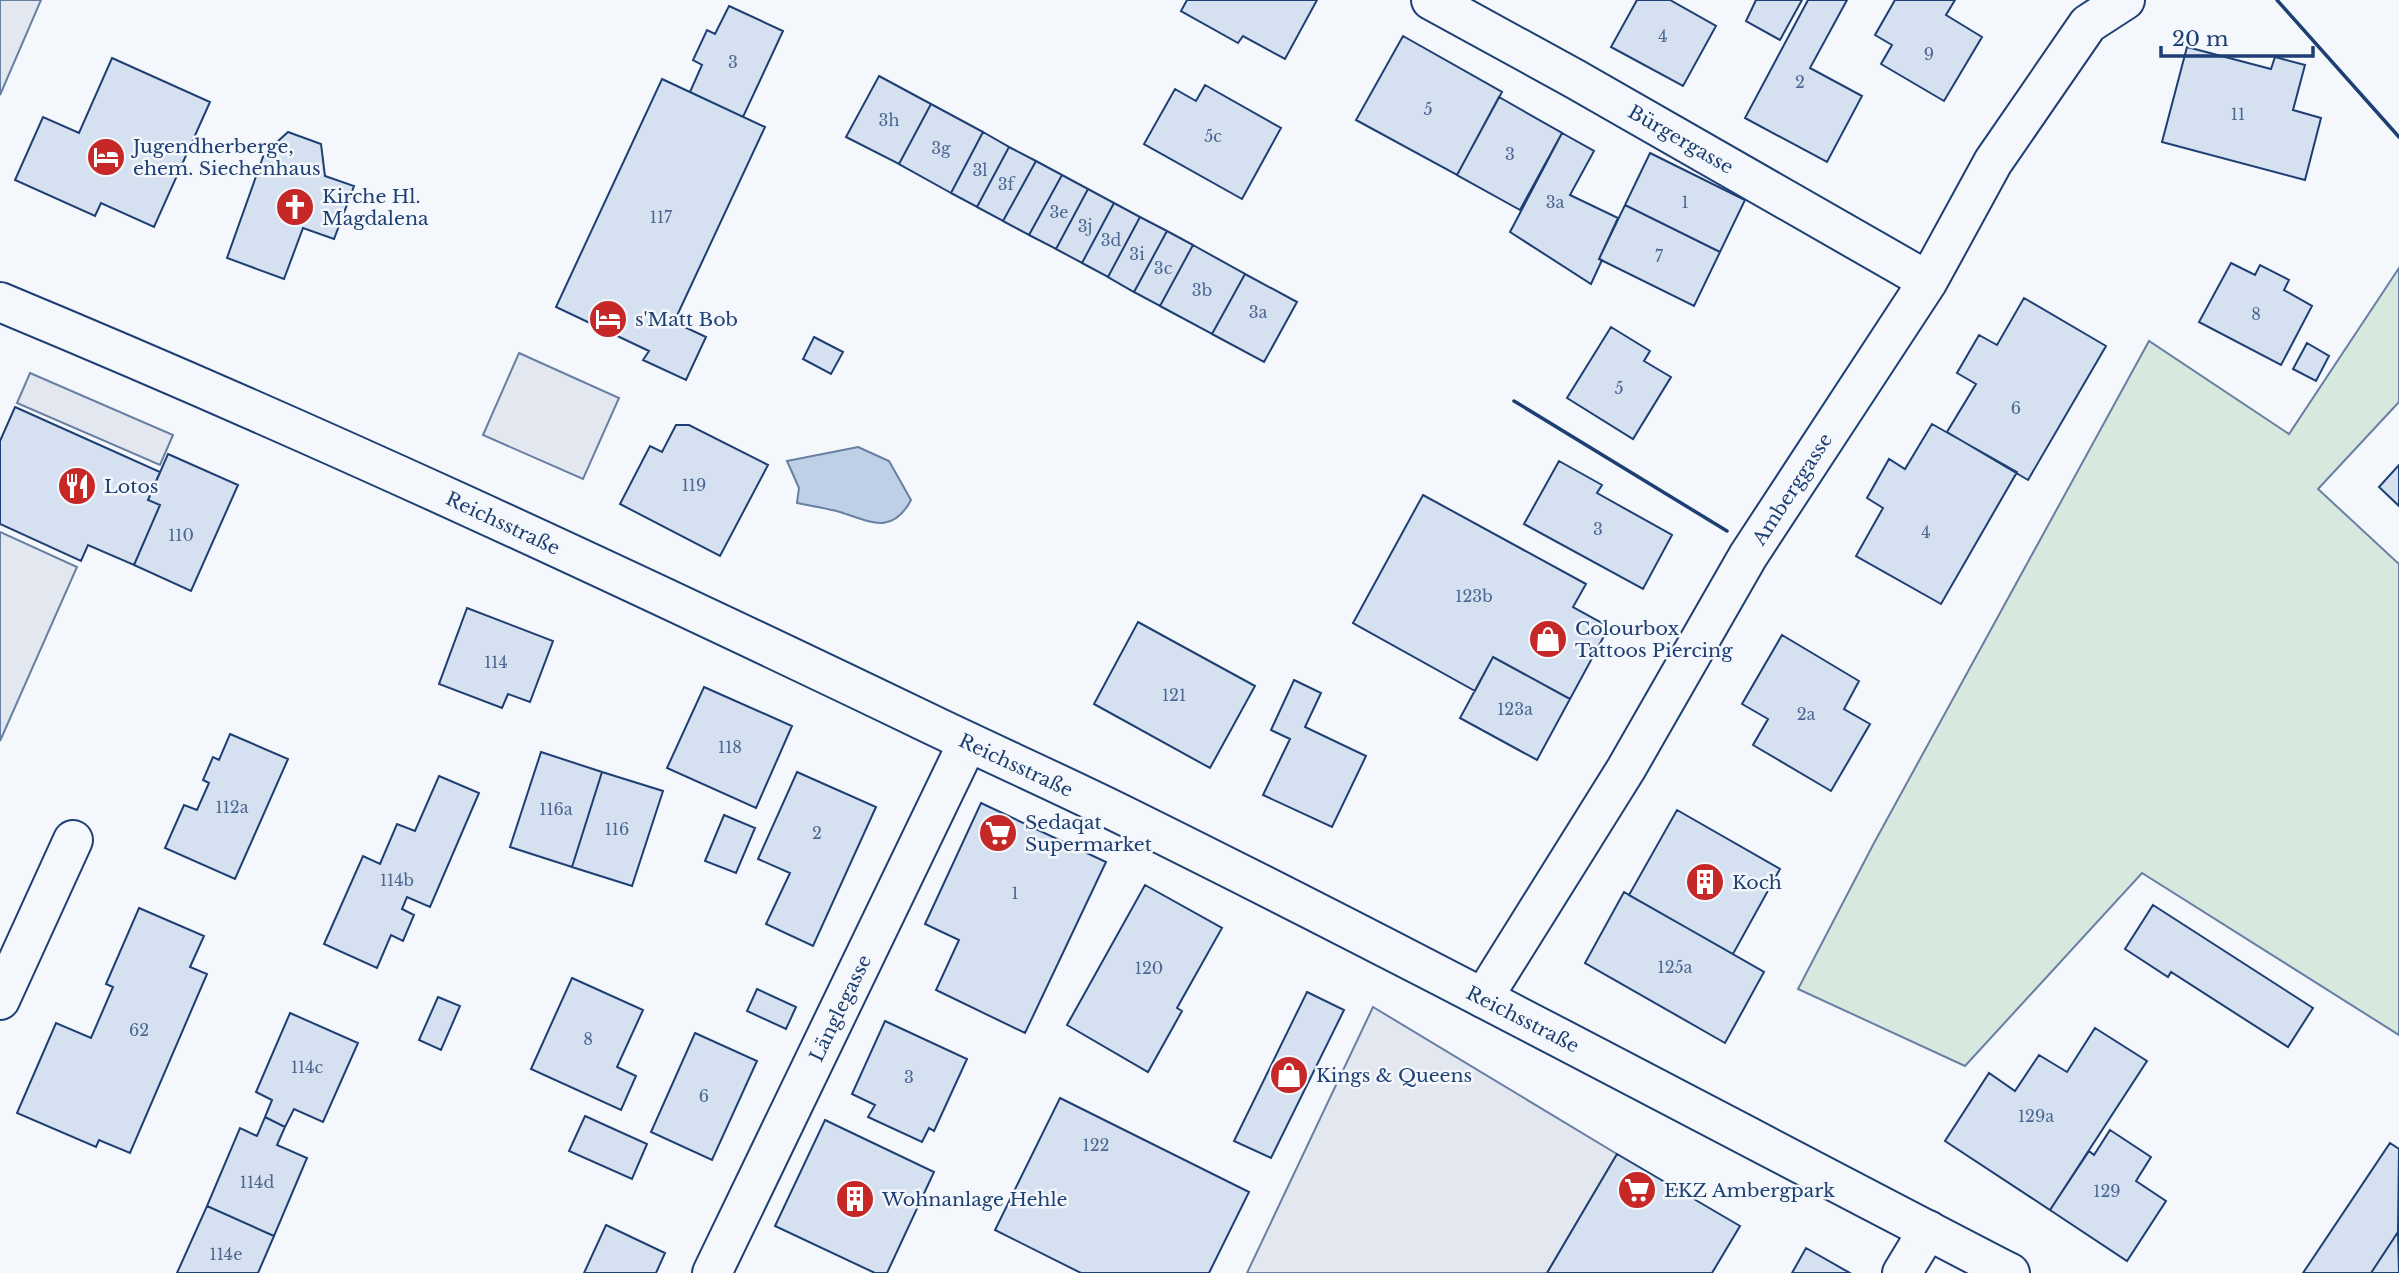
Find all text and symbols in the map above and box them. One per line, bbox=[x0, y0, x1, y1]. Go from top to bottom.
scale bar bbox=[2161, 14, 2313, 58]
house number: 4 bbox=[1658, 26, 1668, 46]
text: 20 m bbox=[2172, 26, 2229, 52]
house number: 9 bbox=[1924, 44, 1934, 64]
house number: 3 bbox=[728, 52, 738, 72]
house number: 2 bbox=[1795, 72, 1805, 92]
house number: 5 bbox=[1423, 99, 1433, 119]
street label: Bürgergasse bbox=[1624, 100, 1737, 179]
house number: 11 bbox=[2231, 104, 2245, 124]
house number: 3h bbox=[879, 110, 899, 130]
house number: 5c bbox=[1204, 126, 1222, 146]
place label: Jugendherberge, ehem. Siechenhaus bbox=[130, 135, 321, 180]
hotel icon: Jugendherberge, ehem. Siechenhaus bbox=[85, 136, 127, 178]
house number: 3g bbox=[931, 138, 951, 158]
house number: 3 bbox=[1505, 144, 1515, 164]
house number: 3l bbox=[972, 160, 988, 180]
house number: 3f bbox=[998, 174, 1017, 194]
place label: Kirche Hl. Magdalena bbox=[322, 185, 429, 230]
church icon: Kirche Hl. Magdalena bbox=[274, 186, 316, 228]
house number: 3a bbox=[1546, 192, 1564, 212]
house number: 1 bbox=[1681, 192, 1689, 212]
house number: 3e bbox=[1049, 202, 1069, 222]
house number: 117 bbox=[650, 207, 673, 227]
house number: 3j bbox=[1078, 216, 1092, 236]
house number: 3d bbox=[1101, 230, 1122, 250]
house number: 3i bbox=[1129, 244, 1145, 264]
house number: 7 bbox=[1655, 246, 1664, 266]
house number: 3c bbox=[1154, 258, 1173, 278]
house number: 3b bbox=[1192, 280, 1212, 300]
hotel icon: s'Matt Bob bbox=[587, 298, 629, 340]
house number: 3a bbox=[1249, 302, 1267, 322]
house number: 8 bbox=[2251, 304, 2261, 324]
place label: s'Matt Bob bbox=[635, 308, 738, 331]
house number: 5 bbox=[1614, 378, 1624, 398]
house number: 6 bbox=[2011, 398, 2021, 418]
street label: Amberggasse bbox=[1747, 429, 1837, 550]
restaurant icon: Lotos bbox=[56, 465, 98, 507]
place label: Lotos bbox=[104, 475, 158, 498]
house number: 119 bbox=[682, 475, 706, 495]
street label: Reichsstraße bbox=[442, 487, 564, 560]
house number: 3 bbox=[1593, 519, 1603, 539]
house number: 4 bbox=[1921, 522, 1931, 542]
house number: 110 bbox=[168, 525, 194, 545]
house number: 123b bbox=[1455, 586, 1493, 606]
place label: Colourbox Tattoos Piercing bbox=[1575, 617, 1733, 662]
shop icon: Colourbox Tattoos Piercing bbox=[1527, 618, 1569, 660]
house number: 114 bbox=[484, 652, 508, 672]
house number: 121 bbox=[1162, 685, 1186, 705]
house number: 123a bbox=[1497, 699, 1533, 719]
house number: 2a bbox=[1797, 704, 1815, 724]
street label: Reichsstraße bbox=[955, 729, 1077, 802]
house number: 118 bbox=[718, 737, 742, 757]
house number: 112a bbox=[216, 797, 249, 817]
house number: 116a bbox=[539, 799, 573, 819]
place label: Sedaqat Supermarket bbox=[1025, 811, 1153, 856]
supermarket icon: Sedaqat Supermarket bbox=[977, 812, 1019, 854]
house number: 116 bbox=[605, 819, 629, 839]
house number: 2 bbox=[812, 823, 822, 843]
building icon: Koch bbox=[1684, 861, 1726, 903]
house number: 114b bbox=[380, 870, 414, 890]
place label: Koch bbox=[1732, 871, 1782, 894]
house number: 1 bbox=[1011, 883, 1019, 903]
street label: Länglegasse bbox=[805, 951, 876, 1065]
house number: 125a bbox=[1658, 957, 1693, 977]
house number: 120 bbox=[1135, 958, 1163, 978]
street label: Reichsstraße bbox=[1463, 981, 1583, 1058]
house number: 62 bbox=[129, 1020, 149, 1040]
house number: 8 bbox=[583, 1029, 593, 1049]
shop icon: Kings & Queens bbox=[1268, 1054, 1310, 1096]
house number: 114c bbox=[291, 1057, 324, 1077]
place label: Kings & Queens bbox=[1316, 1064, 1472, 1087]
house number: 3 bbox=[904, 1067, 914, 1087]
house number: 6 bbox=[699, 1086, 709, 1106]
house number: 129a bbox=[2018, 1106, 2054, 1126]
house number: 122 bbox=[1083, 1135, 1109, 1155]
supermarket icon: EKZ Ambergpark bbox=[1616, 1169, 1658, 1211]
house number: 114d bbox=[240, 1172, 274, 1192]
building icon: Wohnanlage Hehle bbox=[834, 1178, 876, 1220]
place label: EKZ Ambergpark bbox=[1664, 1179, 1835, 1202]
house number: 129 bbox=[2093, 1181, 2121, 1201]
place label: Wohnanlage Hehle bbox=[881, 1188, 1068, 1211]
house number: 114e bbox=[210, 1244, 242, 1264]

